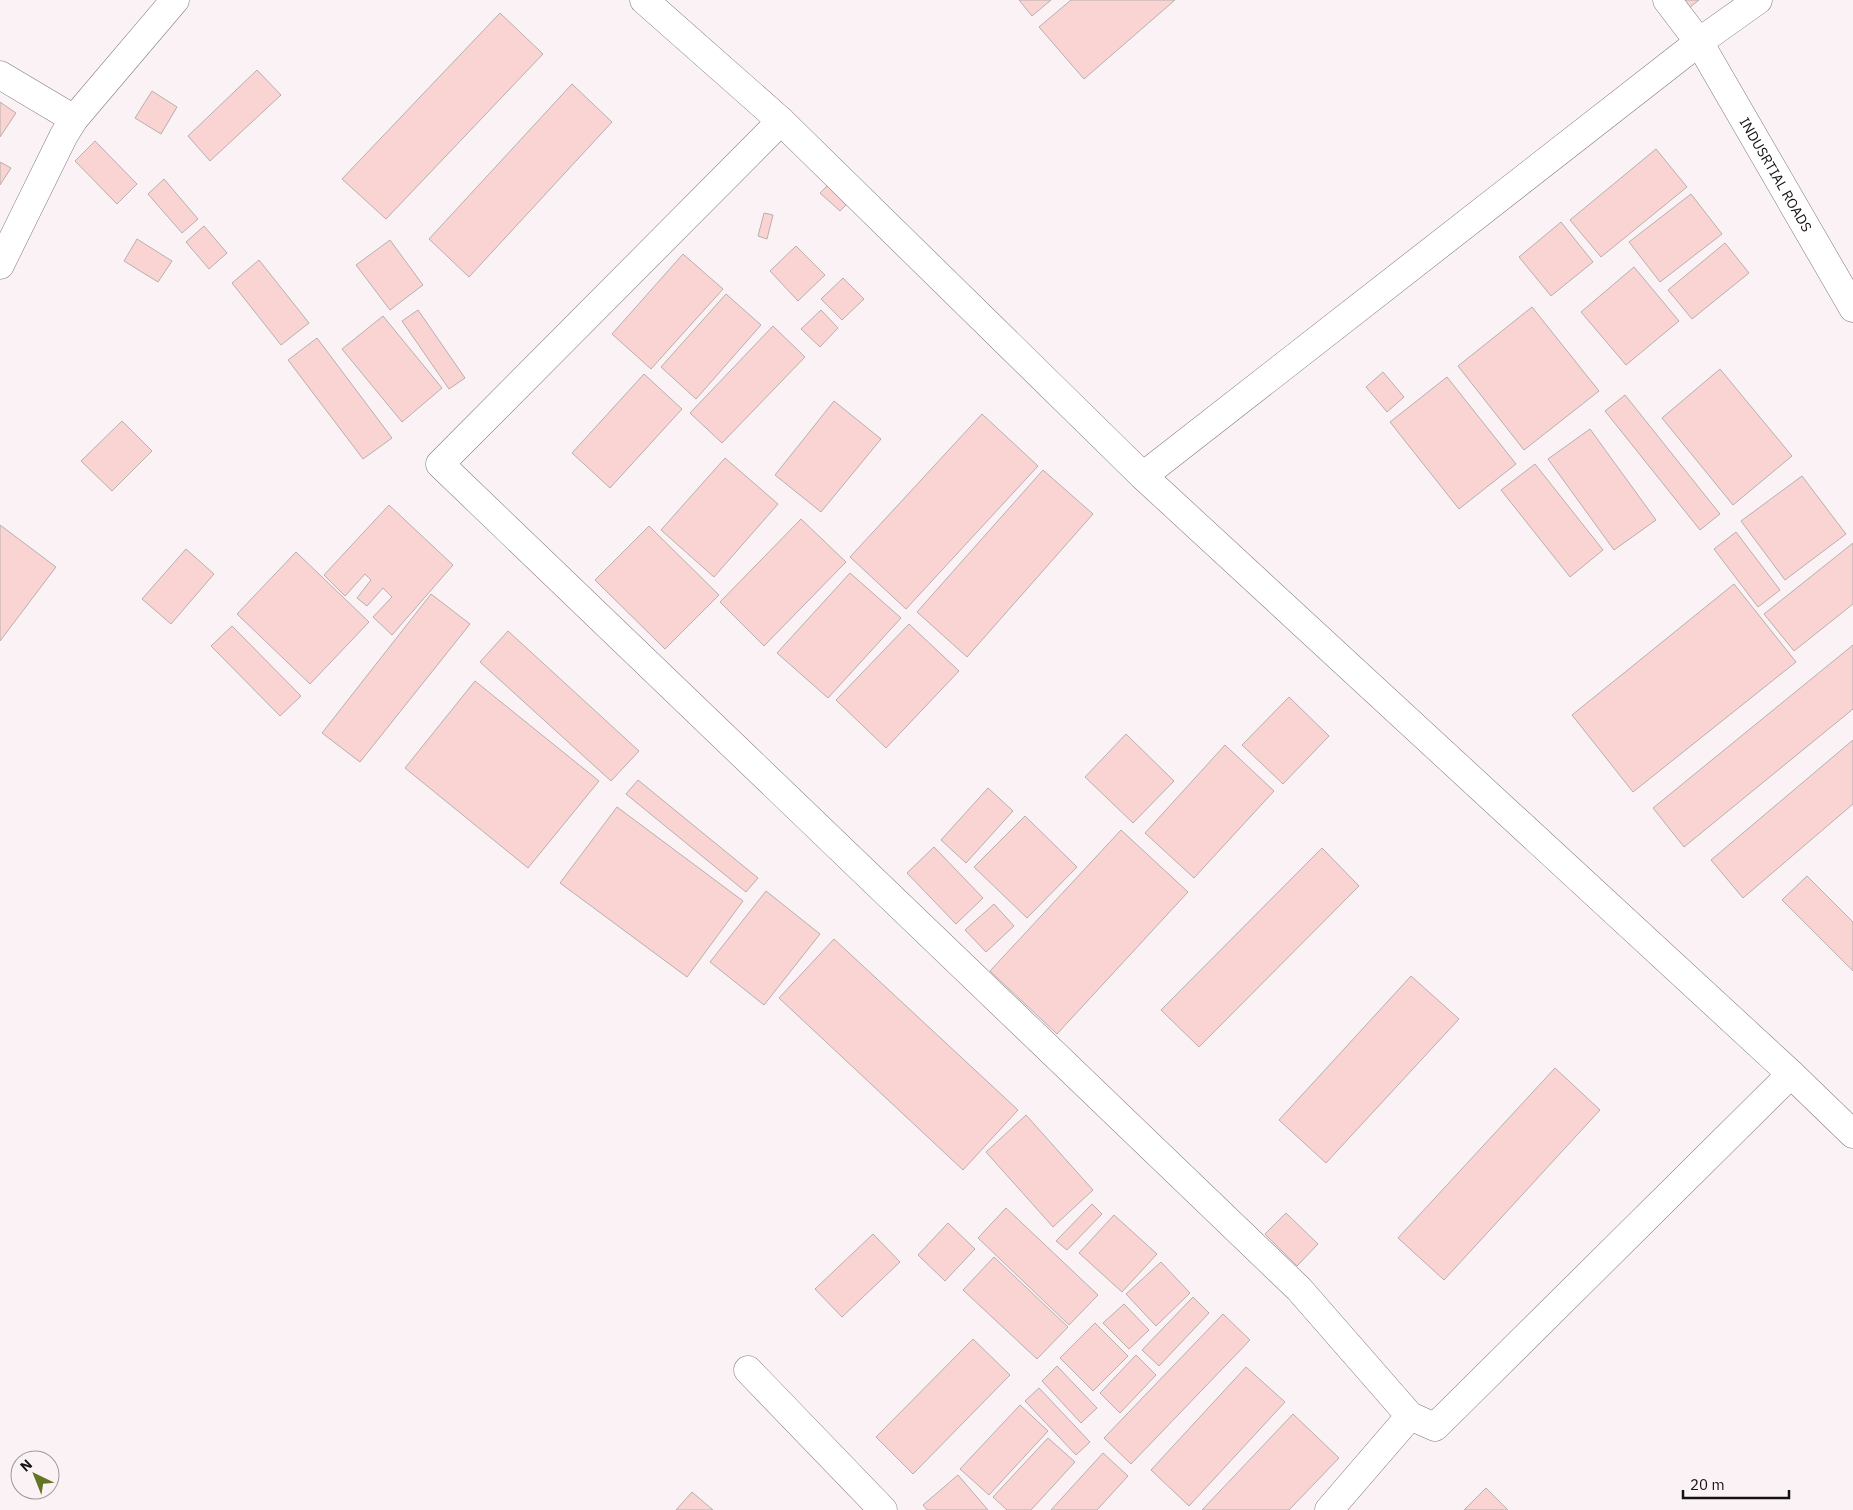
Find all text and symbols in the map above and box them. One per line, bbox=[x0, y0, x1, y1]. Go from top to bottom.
street label: INDUSRTIAL ROADS bbox=[1736, 114, 1816, 235]
north arrow bbox=[10, 1450, 60, 1500]
text: N bbox=[16, 1455, 36, 1476]
scale bar bbox=[1683, 1468, 1789, 1500]
text: 20 m bbox=[1690, 1475, 1725, 1494]

